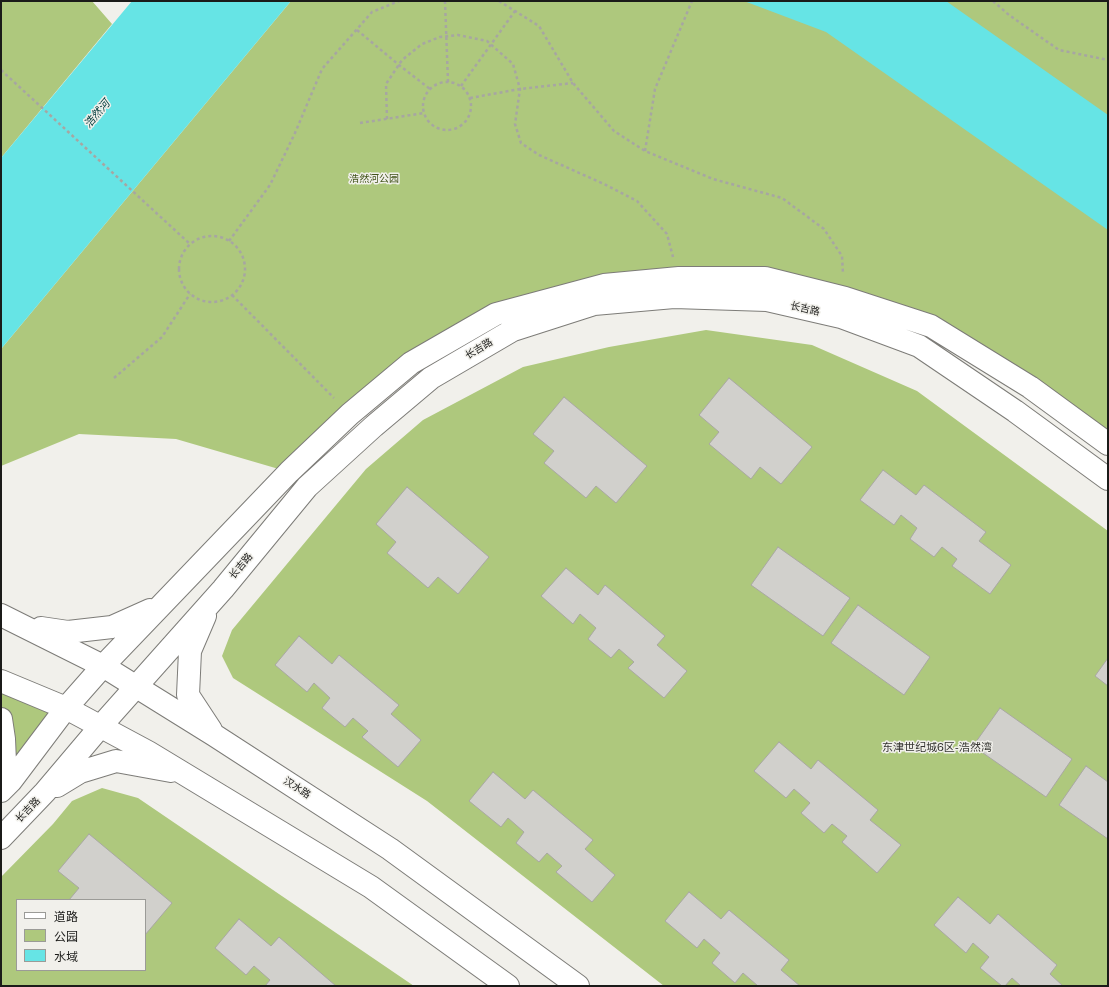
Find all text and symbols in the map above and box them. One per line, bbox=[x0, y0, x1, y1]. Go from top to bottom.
water label: 浩然河 bbox=[81, 97, 113, 131]
park label: 浩然河公园 bbox=[349, 173, 399, 185]
street label: 长吉路 bbox=[789, 300, 821, 318]
street label: 长吉路 bbox=[463, 336, 495, 362]
street label: 长吉路 bbox=[227, 551, 255, 581]
district label: 东津世纪城6区-浩然湾 bbox=[882, 741, 992, 755]
street label: 汉水路 bbox=[281, 775, 313, 801]
street label: 长吉路 bbox=[13, 795, 43, 825]
legend bbox=[16, 899, 146, 971]
text: 道路 bbox=[54, 910, 78, 924]
text: 公园 bbox=[54, 930, 78, 944]
text: 水域 bbox=[54, 950, 78, 964]

